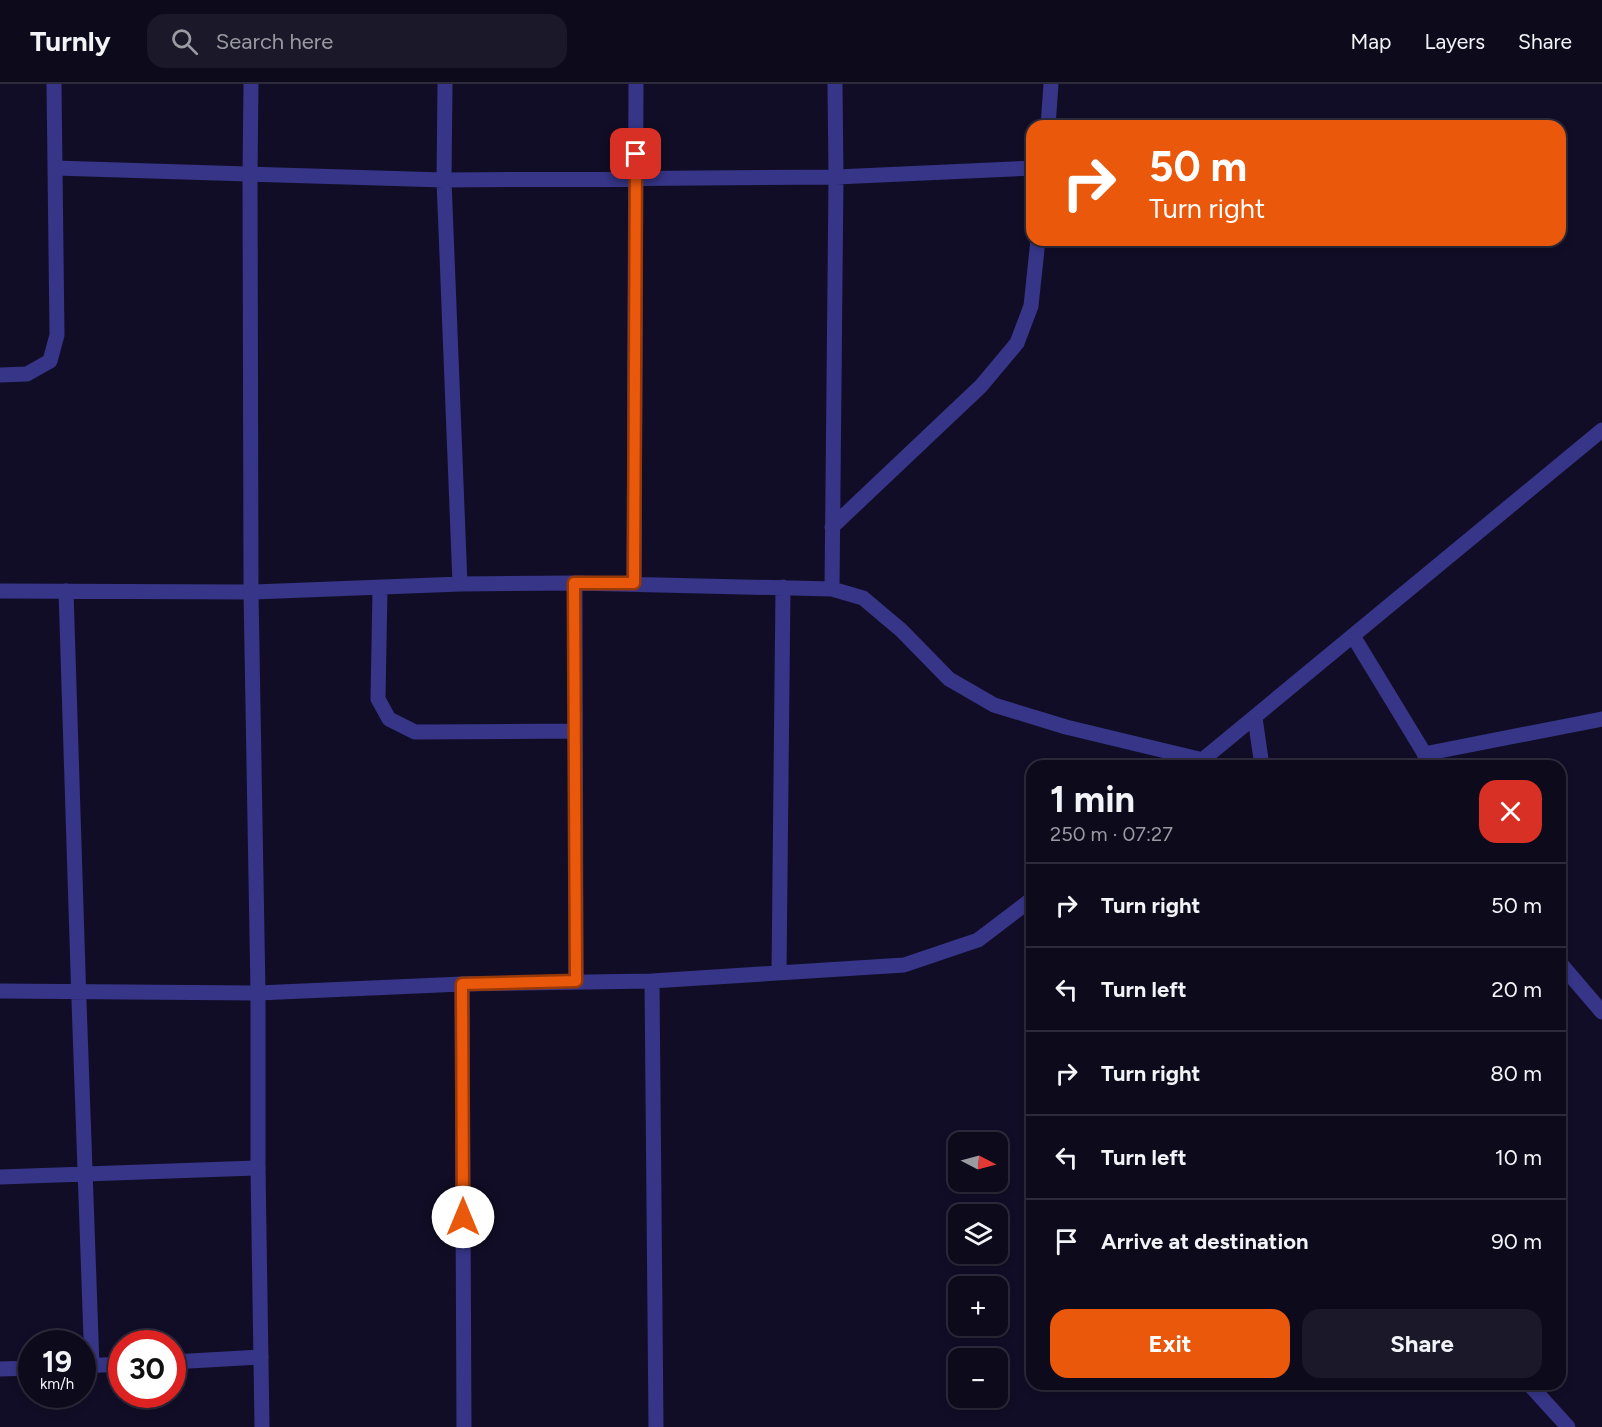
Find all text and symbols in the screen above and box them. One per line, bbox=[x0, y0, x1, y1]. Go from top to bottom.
search box bbox=[147, 14, 567, 68]
text: Turnly bbox=[30, 24, 111, 58]
icon: search bbox=[168, 25, 201, 58]
text: Search here bbox=[216, 28, 333, 55]
text: Map bbox=[1351, 29, 1391, 54]
text: Layers bbox=[1424, 29, 1485, 54]
text: Share bbox=[1518, 29, 1572, 54]
pin bbox=[610, 128, 661, 179]
icon: arrive bbox=[619, 137, 652, 170]
text: 50 m bbox=[1149, 141, 1247, 192]
icon: right bbox=[1050, 144, 1128, 222]
text: Turn right bbox=[1149, 192, 1265, 225]
text: 1 min bbox=[1050, 778, 1135, 821]
button: close bbox=[1479, 780, 1542, 843]
text: 250 m · 07:27 bbox=[1050, 822, 1173, 846]
icon: right bbox=[1050, 889, 1083, 922]
text: Turn right bbox=[1101, 892, 1200, 919]
text: 50 m bbox=[1491, 892, 1542, 919]
icon: left bbox=[1050, 973, 1083, 1006]
text: Turn left bbox=[1101, 976, 1187, 1003]
text: 20 m bbox=[1491, 976, 1542, 1003]
icon: right bbox=[1050, 1057, 1083, 1090]
text: Turn right bbox=[1101, 1060, 1200, 1087]
text: 80 m bbox=[1490, 1060, 1542, 1087]
north arrow bbox=[948, 1132, 1008, 1192]
map controls bbox=[948, 1132, 1008, 1408]
icon: left bbox=[1050, 1141, 1083, 1174]
text: Turn left bbox=[1101, 1144, 1187, 1171]
text: 10 m bbox=[1495, 1144, 1542, 1171]
position arrow bbox=[431, 1185, 495, 1249]
button: layers bbox=[948, 1204, 1008, 1264]
icon: arrive bbox=[1050, 1225, 1083, 1258]
text: Arrive at destination bbox=[1101, 1228, 1309, 1255]
text: 90 m bbox=[1491, 1228, 1542, 1255]
button: + bbox=[948, 1276, 1008, 1336]
button: Exit bbox=[1050, 1309, 1290, 1378]
button: Share bbox=[1302, 1309, 1542, 1378]
speed limit sign: 30 bbox=[108, 1330, 186, 1408]
text: 19 bbox=[42, 1343, 72, 1380]
button: − bbox=[948, 1348, 1008, 1408]
text: km/h bbox=[40, 1375, 74, 1393]

